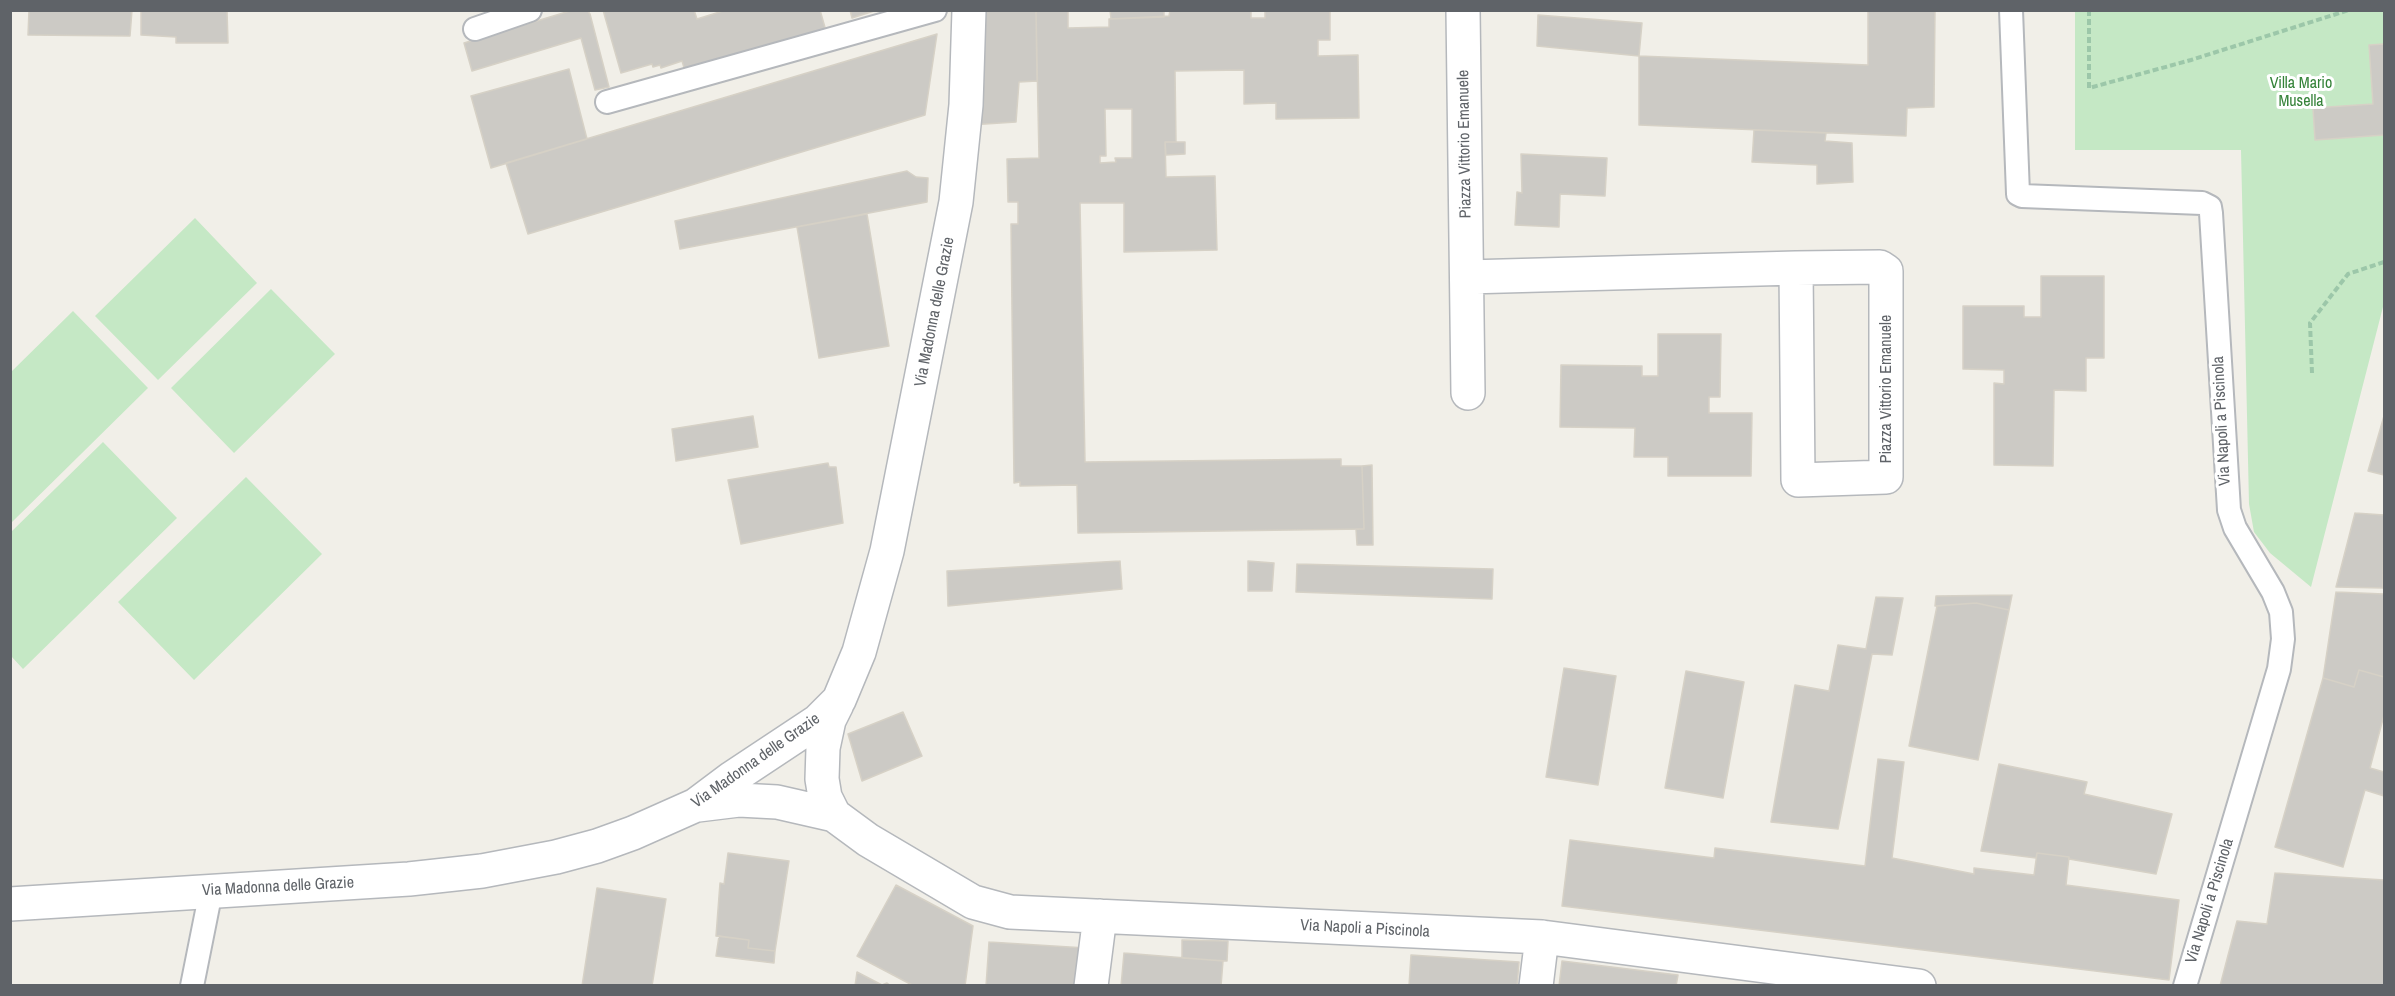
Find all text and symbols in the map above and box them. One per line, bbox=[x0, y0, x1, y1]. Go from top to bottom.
street label: Piazza Vittorio Emanuele bbox=[1454, 70, 1476, 218]
park label: Villa Mario Musella bbox=[2270, 74, 2332, 112]
street label: Via Madonna delle Grazie bbox=[911, 235, 959, 389]
street label: Piazza Vittorio Emanuele bbox=[1877, 315, 1897, 463]
street label: Via Napoli a Piscinola bbox=[2209, 356, 2235, 486]
street label: Via Madonna delle Grazie bbox=[688, 709, 824, 813]
street label: Via Napoli a Piscinola bbox=[2182, 836, 2238, 966]
street label: Via Madonna delle Grazie bbox=[201, 873, 355, 901]
street label: Via Napoli a Piscinola bbox=[1300, 916, 1430, 942]

